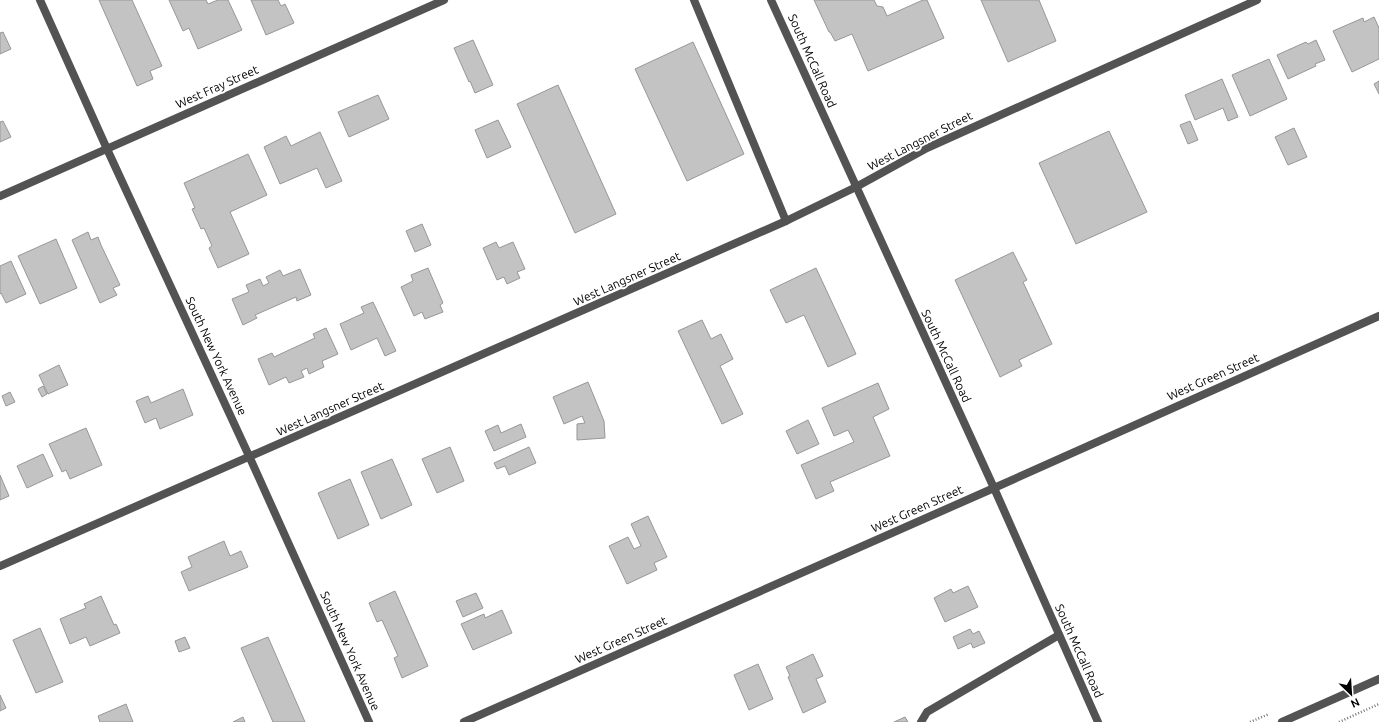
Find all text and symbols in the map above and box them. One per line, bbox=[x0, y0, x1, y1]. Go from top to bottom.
street label: South McCall Road bbox=[786, 12, 839, 109]
street label: West Fray Street bbox=[173, 62, 260, 111]
street label: West Langsner Street bbox=[865, 108, 975, 173]
street label: West Langsner Street bbox=[571, 249, 683, 308]
street label: South New York Avenue bbox=[183, 295, 250, 417]
street label: South McCall Road bbox=[919, 307, 974, 404]
street label: West Green Street bbox=[1165, 350, 1261, 403]
street label: West Langsner Street bbox=[274, 379, 386, 438]
street label: West Green Street bbox=[869, 482, 965, 535]
street label: South New York Avenue bbox=[318, 589, 383, 712]
street label: South McCall Road bbox=[1053, 602, 1106, 699]
street label: West Green Street bbox=[573, 613, 669, 666]
north arrow bbox=[1331, 674, 1371, 714]
text: N bbox=[1349, 696, 1361, 710]

